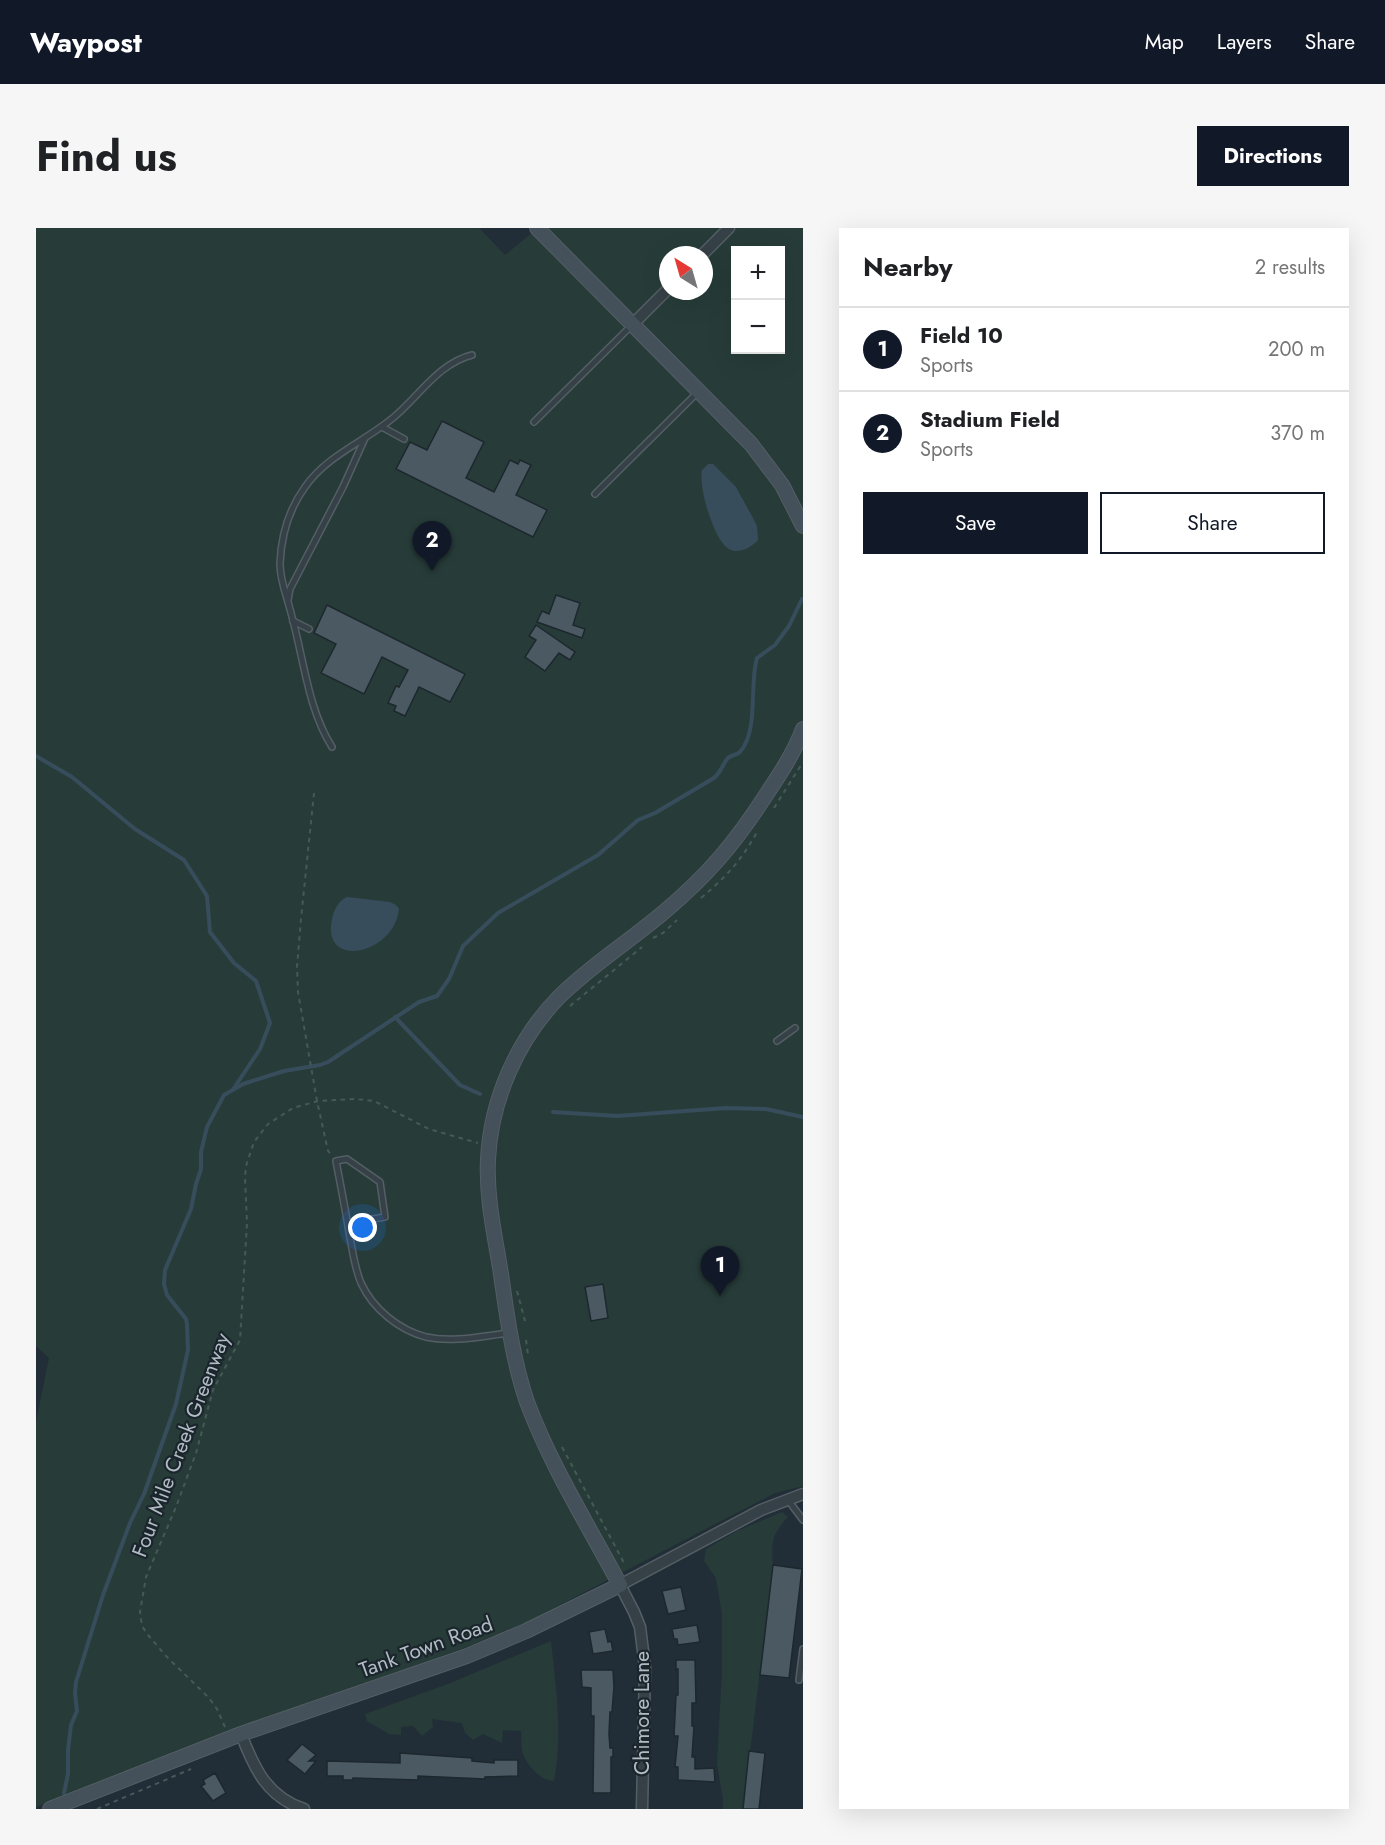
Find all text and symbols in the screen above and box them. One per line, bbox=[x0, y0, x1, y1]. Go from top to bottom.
text: Waypost bbox=[30, 22, 142, 63]
text: Map bbox=[1145, 27, 1184, 57]
text: Layers bbox=[1217, 27, 1272, 57]
text: Share bbox=[1305, 27, 1355, 57]
text: Find us bbox=[36, 126, 177, 187]
button: Directions bbox=[1197, 126, 1349, 186]
north arrow bbox=[659, 246, 713, 300]
map controls bbox=[731, 246, 785, 354]
button: + bbox=[731, 246, 785, 300]
text: Nearby bbox=[863, 248, 952, 286]
text: 2 results bbox=[1255, 253, 1325, 282]
button: − bbox=[731, 300, 785, 354]
text: Field 10 bbox=[920, 319, 1003, 351]
text: 1 bbox=[877, 335, 888, 364]
text: 200 m bbox=[1268, 335, 1325, 364]
text: Sports bbox=[920, 351, 973, 380]
text: Stadium Field bbox=[920, 403, 1060, 435]
text: 2 bbox=[876, 419, 889, 448]
text: 370 m bbox=[1270, 419, 1325, 448]
text: Sports bbox=[920, 435, 973, 464]
button: Save bbox=[863, 492, 1088, 554]
button: Share bbox=[1100, 492, 1325, 554]
pin: 2 bbox=[412, 522, 452, 571]
your location bbox=[348, 1213, 377, 1242]
pin: 1 bbox=[700, 1246, 740, 1296]
street label: Four Mile Creek Greenway bbox=[124, 1328, 238, 1561]
street label: Tank Town Road bbox=[355, 1609, 497, 1685]
street label: Chimore Lane bbox=[627, 1651, 657, 1775]

